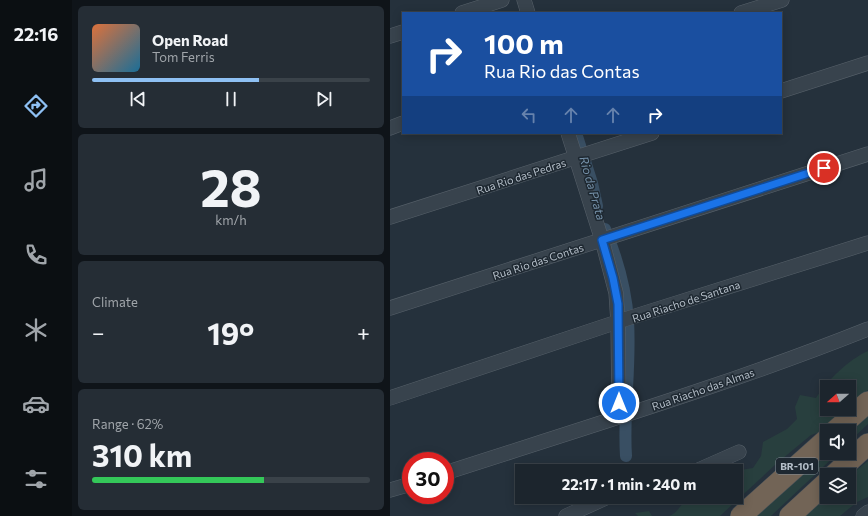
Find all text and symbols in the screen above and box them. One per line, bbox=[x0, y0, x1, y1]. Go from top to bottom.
text: 22:16 bbox=[14, 23, 58, 45]
text: 100 m bbox=[484, 26, 564, 60]
icon: right bbox=[418, 28, 470, 80]
text: Open Road bbox=[152, 31, 228, 49]
text: Tom Ferris bbox=[152, 49, 215, 65]
text: Rua Rio das Contas bbox=[484, 60, 640, 82]
icon: previous bbox=[127, 88, 149, 110]
icon: pause bbox=[220, 88, 242, 110]
icon: next bbox=[313, 88, 335, 110]
icon: directions bbox=[22, 92, 50, 120]
icon: left bbox=[518, 104, 540, 126]
icon: ahead bbox=[560, 104, 582, 126]
icon: ahead bbox=[602, 104, 624, 126]
icon: right bbox=[644, 104, 666, 126]
pin bbox=[807, 151, 841, 185]
text: 28 bbox=[200, 154, 262, 218]
water label: Rio da Prata bbox=[577, 154, 609, 222]
street label: Rua Rio das Pedras bbox=[475, 155, 567, 197]
icon: arrive bbox=[813, 157, 835, 179]
icon: music bbox=[22, 166, 50, 194]
text: km/h bbox=[215, 212, 247, 228]
street label: Rua Rio das Contas bbox=[491, 240, 585, 282]
icon: phone bbox=[22, 241, 50, 269]
street label: Rua Riacho de Santana bbox=[630, 277, 742, 325]
text: Climate bbox=[92, 294, 138, 310]
text: 19° bbox=[207, 314, 254, 351]
icon: climate bbox=[22, 316, 50, 344]
text: − bbox=[92, 319, 105, 346]
text: + bbox=[357, 319, 370, 346]
street label: Rua Riacho das Almas bbox=[650, 365, 756, 413]
north arrow bbox=[820, 380, 856, 416]
map controls bbox=[820, 380, 856, 504]
position arrow bbox=[598, 382, 640, 424]
icon: car bbox=[22, 390, 50, 418]
text: Range · 62% bbox=[92, 416, 163, 432]
button: sound bbox=[820, 424, 856, 460]
text: 310 km bbox=[92, 436, 192, 473]
speed limit sign: 30 bbox=[402, 452, 454, 504]
road number: BR-101 bbox=[776, 458, 818, 474]
icon: filters bbox=[22, 465, 50, 493]
button: layers bbox=[820, 468, 856, 504]
text: 22:17 · 1 min · 240 m bbox=[562, 475, 696, 493]

